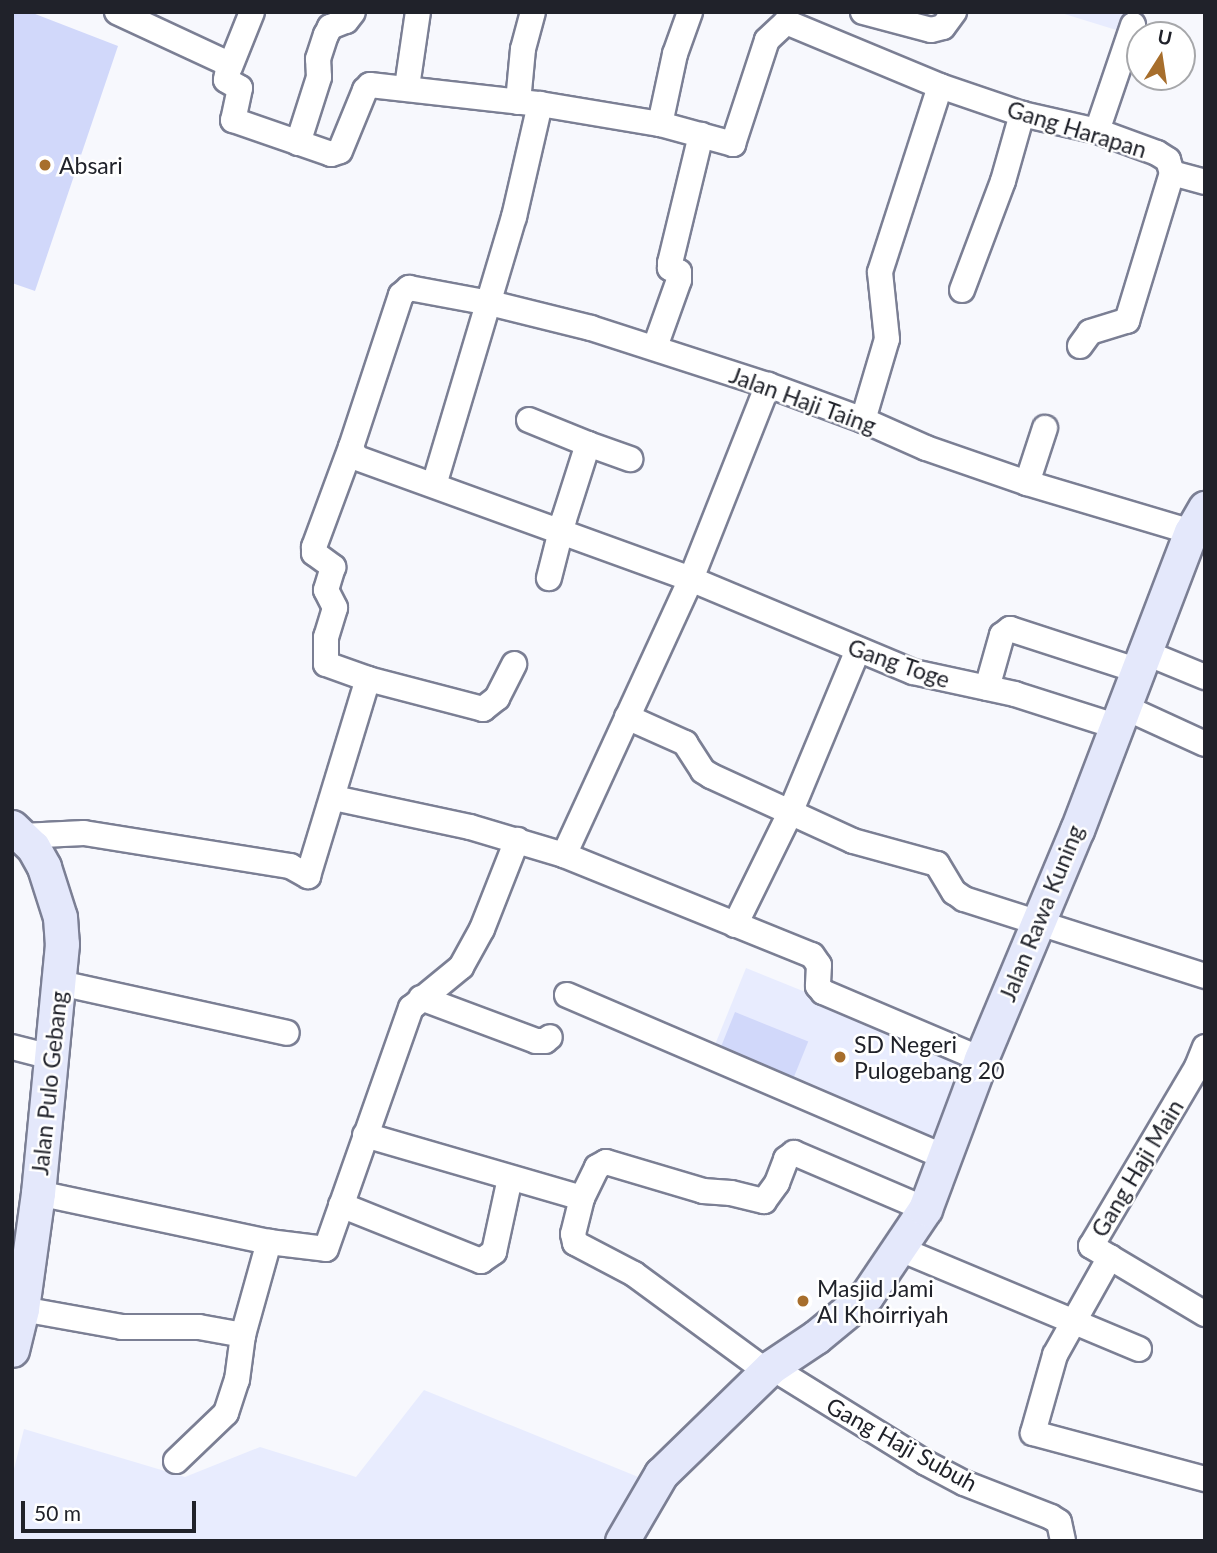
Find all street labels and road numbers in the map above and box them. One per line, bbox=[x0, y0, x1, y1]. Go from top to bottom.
street label: Gang Harapan bbox=[1004, 95, 1150, 163]
street label: Jalan Haji Taing bbox=[726, 361, 880, 439]
street label: Gang Toge bbox=[844, 633, 954, 693]
street label: Jalan Rawa Kuning bbox=[993, 821, 1089, 1005]
street label: Jalan Pulo Gebang bbox=[26, 990, 72, 1176]
street label: Gang Haji Main bbox=[1085, 1094, 1189, 1242]
street label: Gang Haji Subuh bbox=[822, 1391, 982, 1497]

